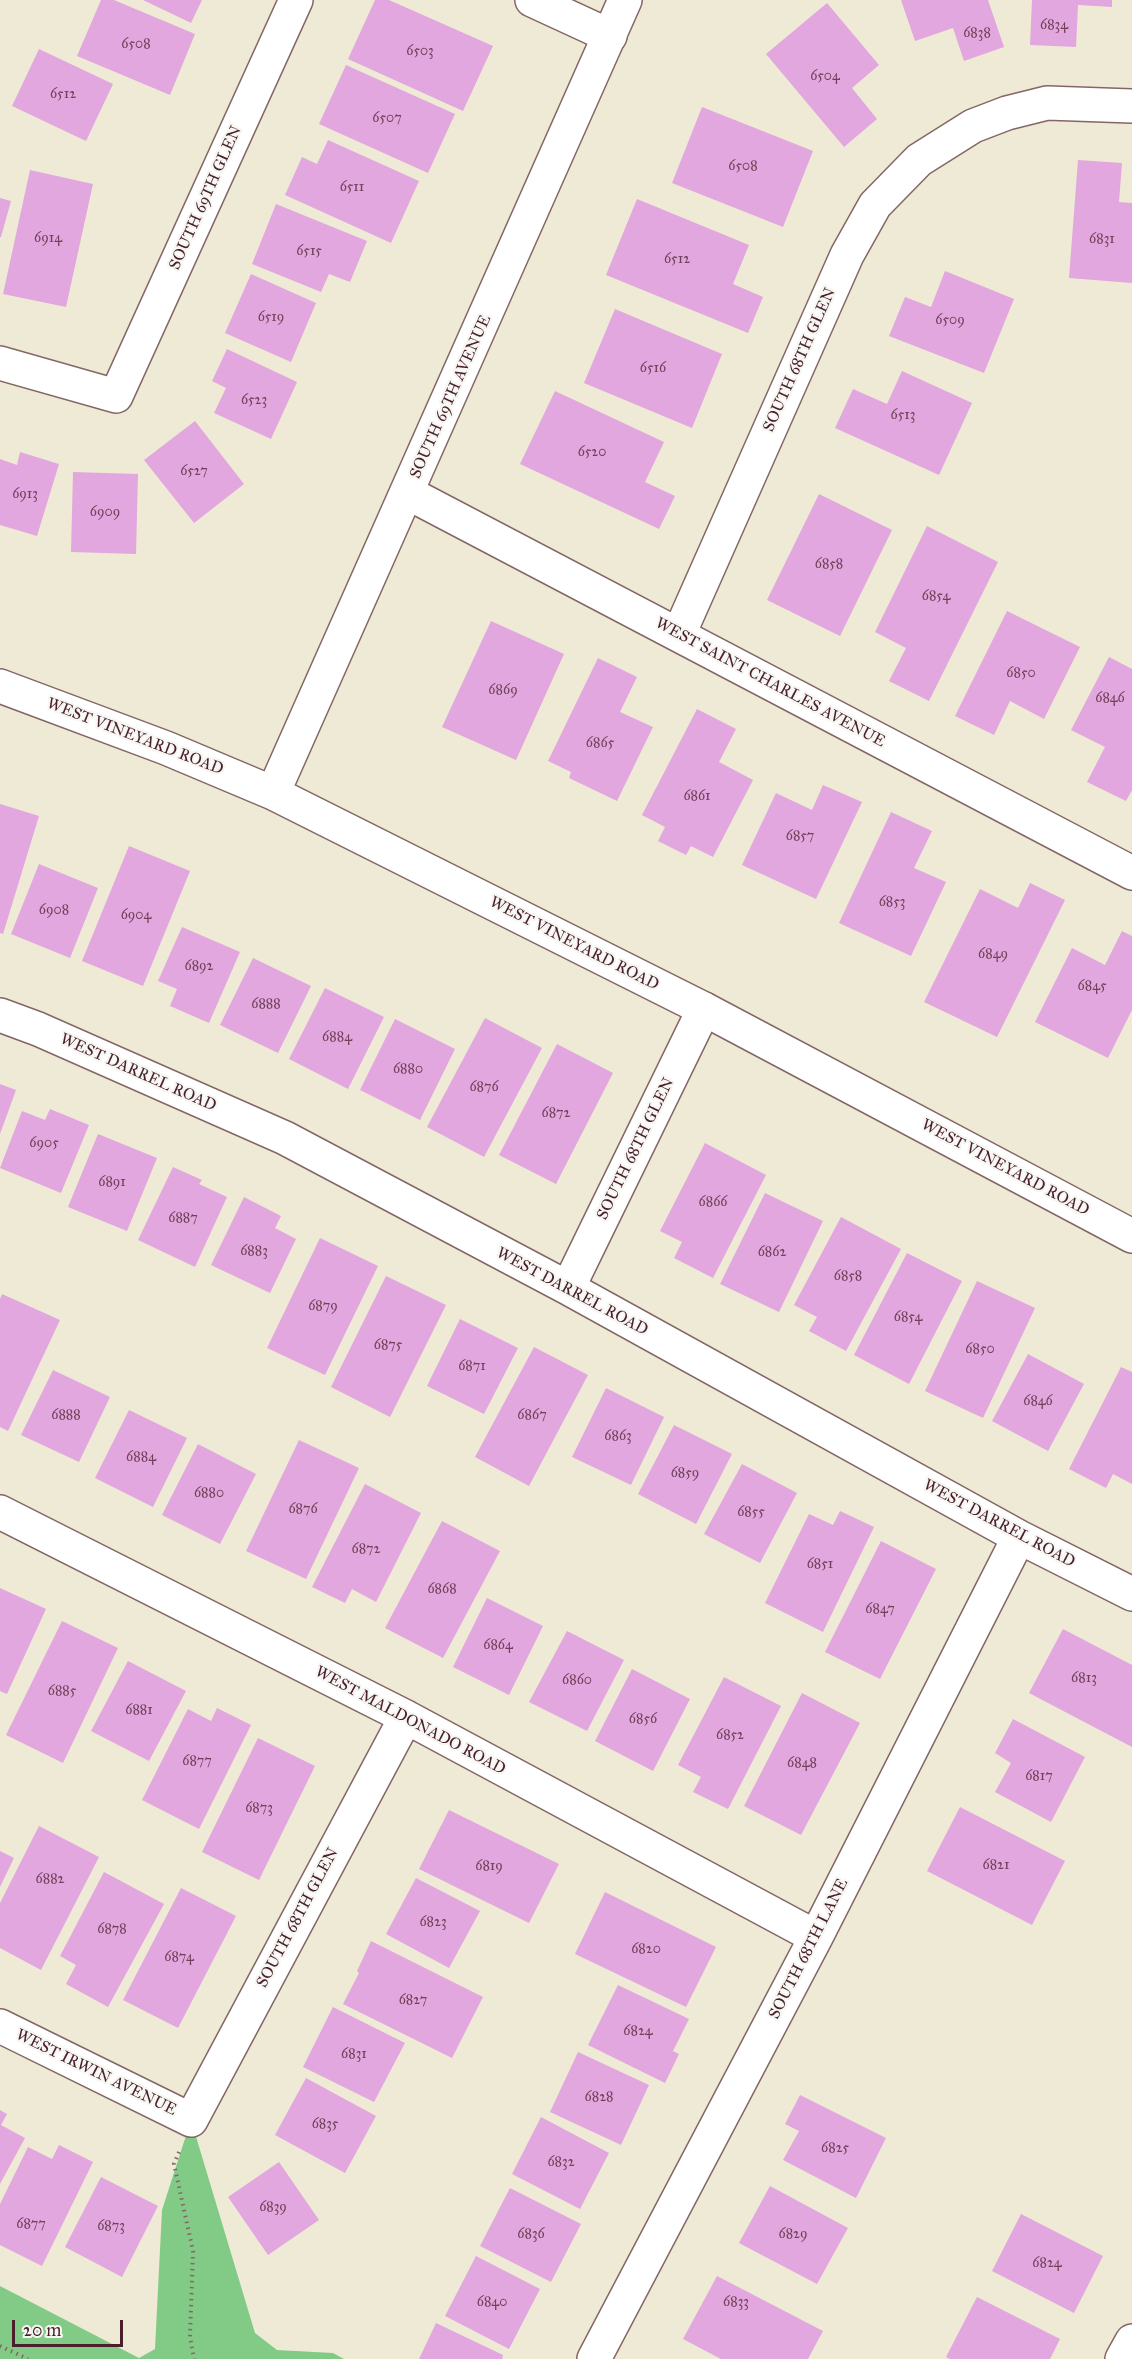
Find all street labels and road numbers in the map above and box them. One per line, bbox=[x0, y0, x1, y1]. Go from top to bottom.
street label: SOUTH 69TH GLEN bbox=[166, 123, 246, 273]
street label: SOUTH 68TH GLEN bbox=[760, 285, 840, 435]
street label: SOUTH 69TH AVENUE bbox=[406, 312, 496, 482]
street label: WEST SAINT CHARLES AVENUE bbox=[652, 614, 888, 752]
street label: WEST VINEYARD ROAD bbox=[44, 694, 226, 780]
street label: WEST VINEYARD ROAD bbox=[486, 893, 662, 995]
street label: WEST DARREL ROAD bbox=[57, 1030, 219, 1116]
street label: SOUTH 68TH GLEN bbox=[593, 1075, 679, 1223]
street label: WEST VINEYARD ROAD bbox=[918, 1116, 1092, 1220]
street label: WEST DARREL ROAD bbox=[493, 1244, 651, 1340]
street label: WEST DARREL ROAD bbox=[920, 1476, 1078, 1572]
street label: WEST MALDONADO ROAD bbox=[312, 1663, 508, 1779]
street label: SOUTH 68TH GLEN bbox=[253, 1845, 343, 1991]
street label: SOUTH 68TH LANE bbox=[765, 1876, 853, 2022]
street label: WEST IRWIN AVENUE bbox=[12, 2026, 180, 2120]

